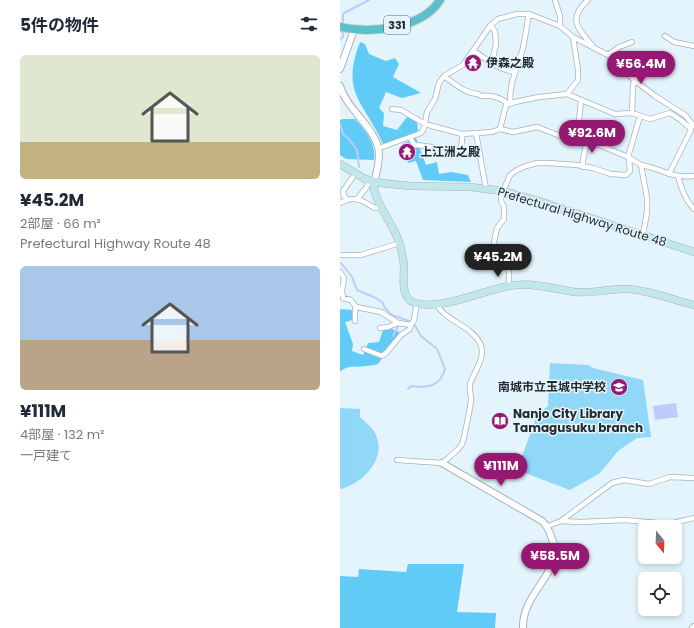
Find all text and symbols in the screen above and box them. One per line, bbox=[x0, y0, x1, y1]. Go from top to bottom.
text: 5件の物件 bbox=[20, 13, 99, 37]
icon: filters bbox=[298, 13, 320, 35]
road number: 331 bbox=[384, 16, 410, 34]
pin: ¥56.4M bbox=[608, 51, 674, 85]
temple icon: 伊森之殿 bbox=[463, 53, 483, 73]
place label: 伊森之殿 bbox=[486, 54, 534, 71]
text: ¥56.4M bbox=[616, 54, 666, 73]
icon: home bbox=[134, 81, 206, 153]
pin: ¥92.6M bbox=[559, 120, 625, 154]
text: ¥92.6M bbox=[568, 123, 616, 142]
temple icon: 上江洲之殿 bbox=[397, 142, 417, 162]
place label: 上江洲之殿 bbox=[420, 143, 480, 160]
street label: Prefectural Highway Route 48 bbox=[495, 183, 669, 250]
text: ¥45.2M bbox=[20, 188, 84, 212]
text: 2部屋 · 66 m² bbox=[20, 214, 101, 233]
text: Prefectural Highway Route 48 bbox=[20, 234, 211, 253]
pin: ¥45.2M bbox=[465, 244, 531, 278]
text: ¥45.2M bbox=[474, 247, 523, 266]
icon: home bbox=[134, 292, 206, 364]
school or university icon: 南城市立玉城中学校 bbox=[609, 377, 629, 397]
place label: 南城市立玉城中学校 bbox=[498, 378, 606, 395]
text: ¥111M bbox=[20, 399, 66, 423]
place label: Nanjo City Library Tamagusuku branch bbox=[513, 405, 643, 436]
library icon: Nanjo City Library Tamagusuku branch bbox=[490, 411, 510, 431]
text: 4部屋 · 132 m² bbox=[20, 425, 104, 444]
text: 一戸建て bbox=[20, 446, 72, 465]
pin: ¥111M bbox=[473, 453, 529, 487]
text: ¥111M bbox=[483, 456, 519, 475]
north arrow bbox=[638, 520, 682, 564]
map controls bbox=[638, 520, 682, 616]
pin: ¥58.5M bbox=[522, 543, 588, 577]
text: ¥58.5M bbox=[530, 546, 580, 565]
button: locate bbox=[638, 572, 682, 616]

